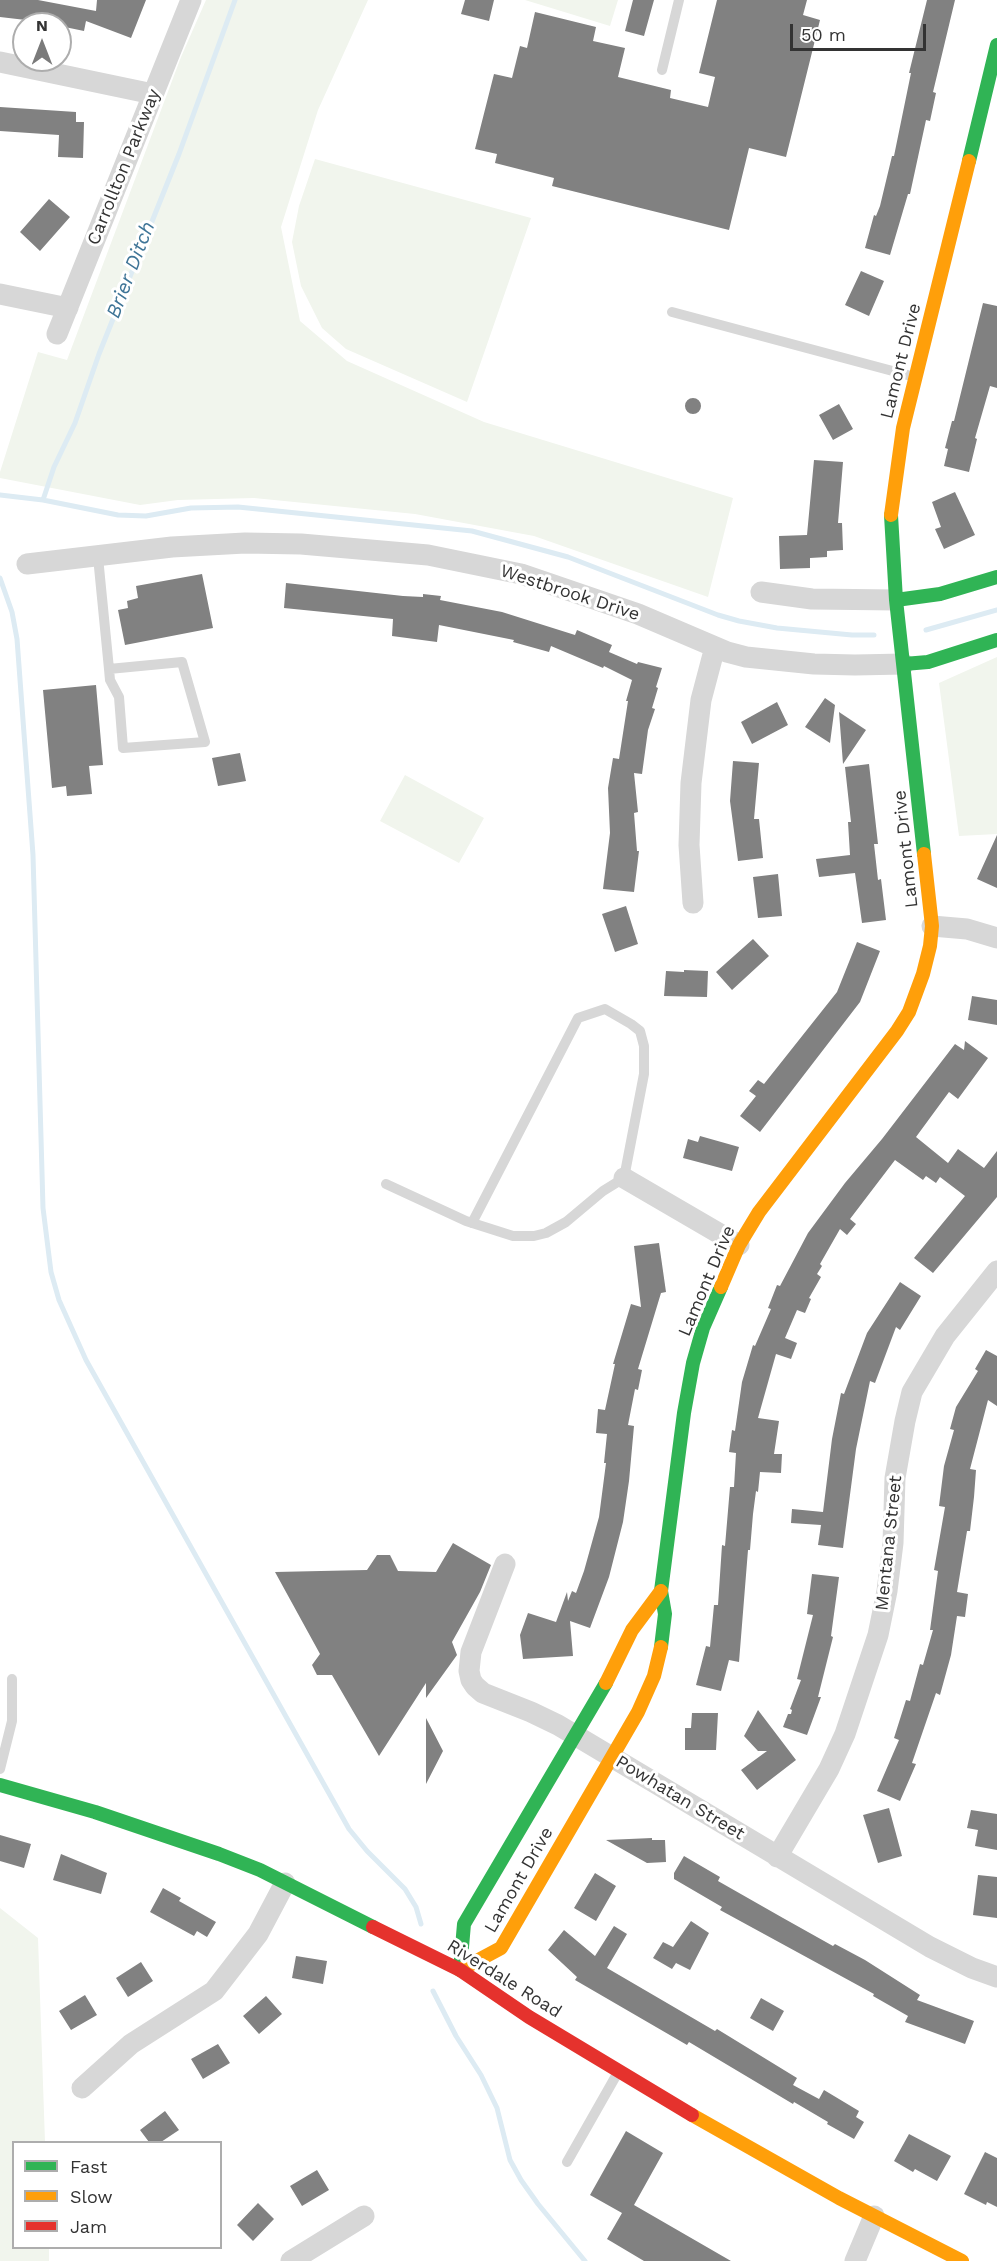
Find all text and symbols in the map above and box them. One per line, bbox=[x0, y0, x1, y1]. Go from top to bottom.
north arrow bbox=[12, 12, 72, 72]
scale bar bbox=[793, 12, 930, 50]
text: N bbox=[36, 16, 48, 35]
text: 50 m bbox=[801, 24, 846, 45]
street label: Carrollton Parkway bbox=[83, 86, 165, 248]
water label: Brier Ditch bbox=[102, 218, 160, 322]
street label: Lamont Drive bbox=[876, 301, 926, 421]
street label: Westbrook Drive bbox=[498, 560, 642, 626]
street label: Lamont Drive bbox=[889, 789, 923, 909]
street label: Lamont Drive bbox=[674, 1222, 740, 1340]
street label: Mentana Street bbox=[871, 1474, 907, 1612]
street label: Powhatan Street bbox=[612, 1751, 748, 1845]
street label: Lamont Drive bbox=[480, 1823, 558, 1937]
street label: Riverdale Road bbox=[443, 1935, 565, 2023]
legend bbox=[12, 2141, 222, 2249]
text: Fast bbox=[70, 2156, 107, 2177]
text: Slow bbox=[70, 2186, 113, 2207]
text: Jam bbox=[70, 2216, 107, 2237]

